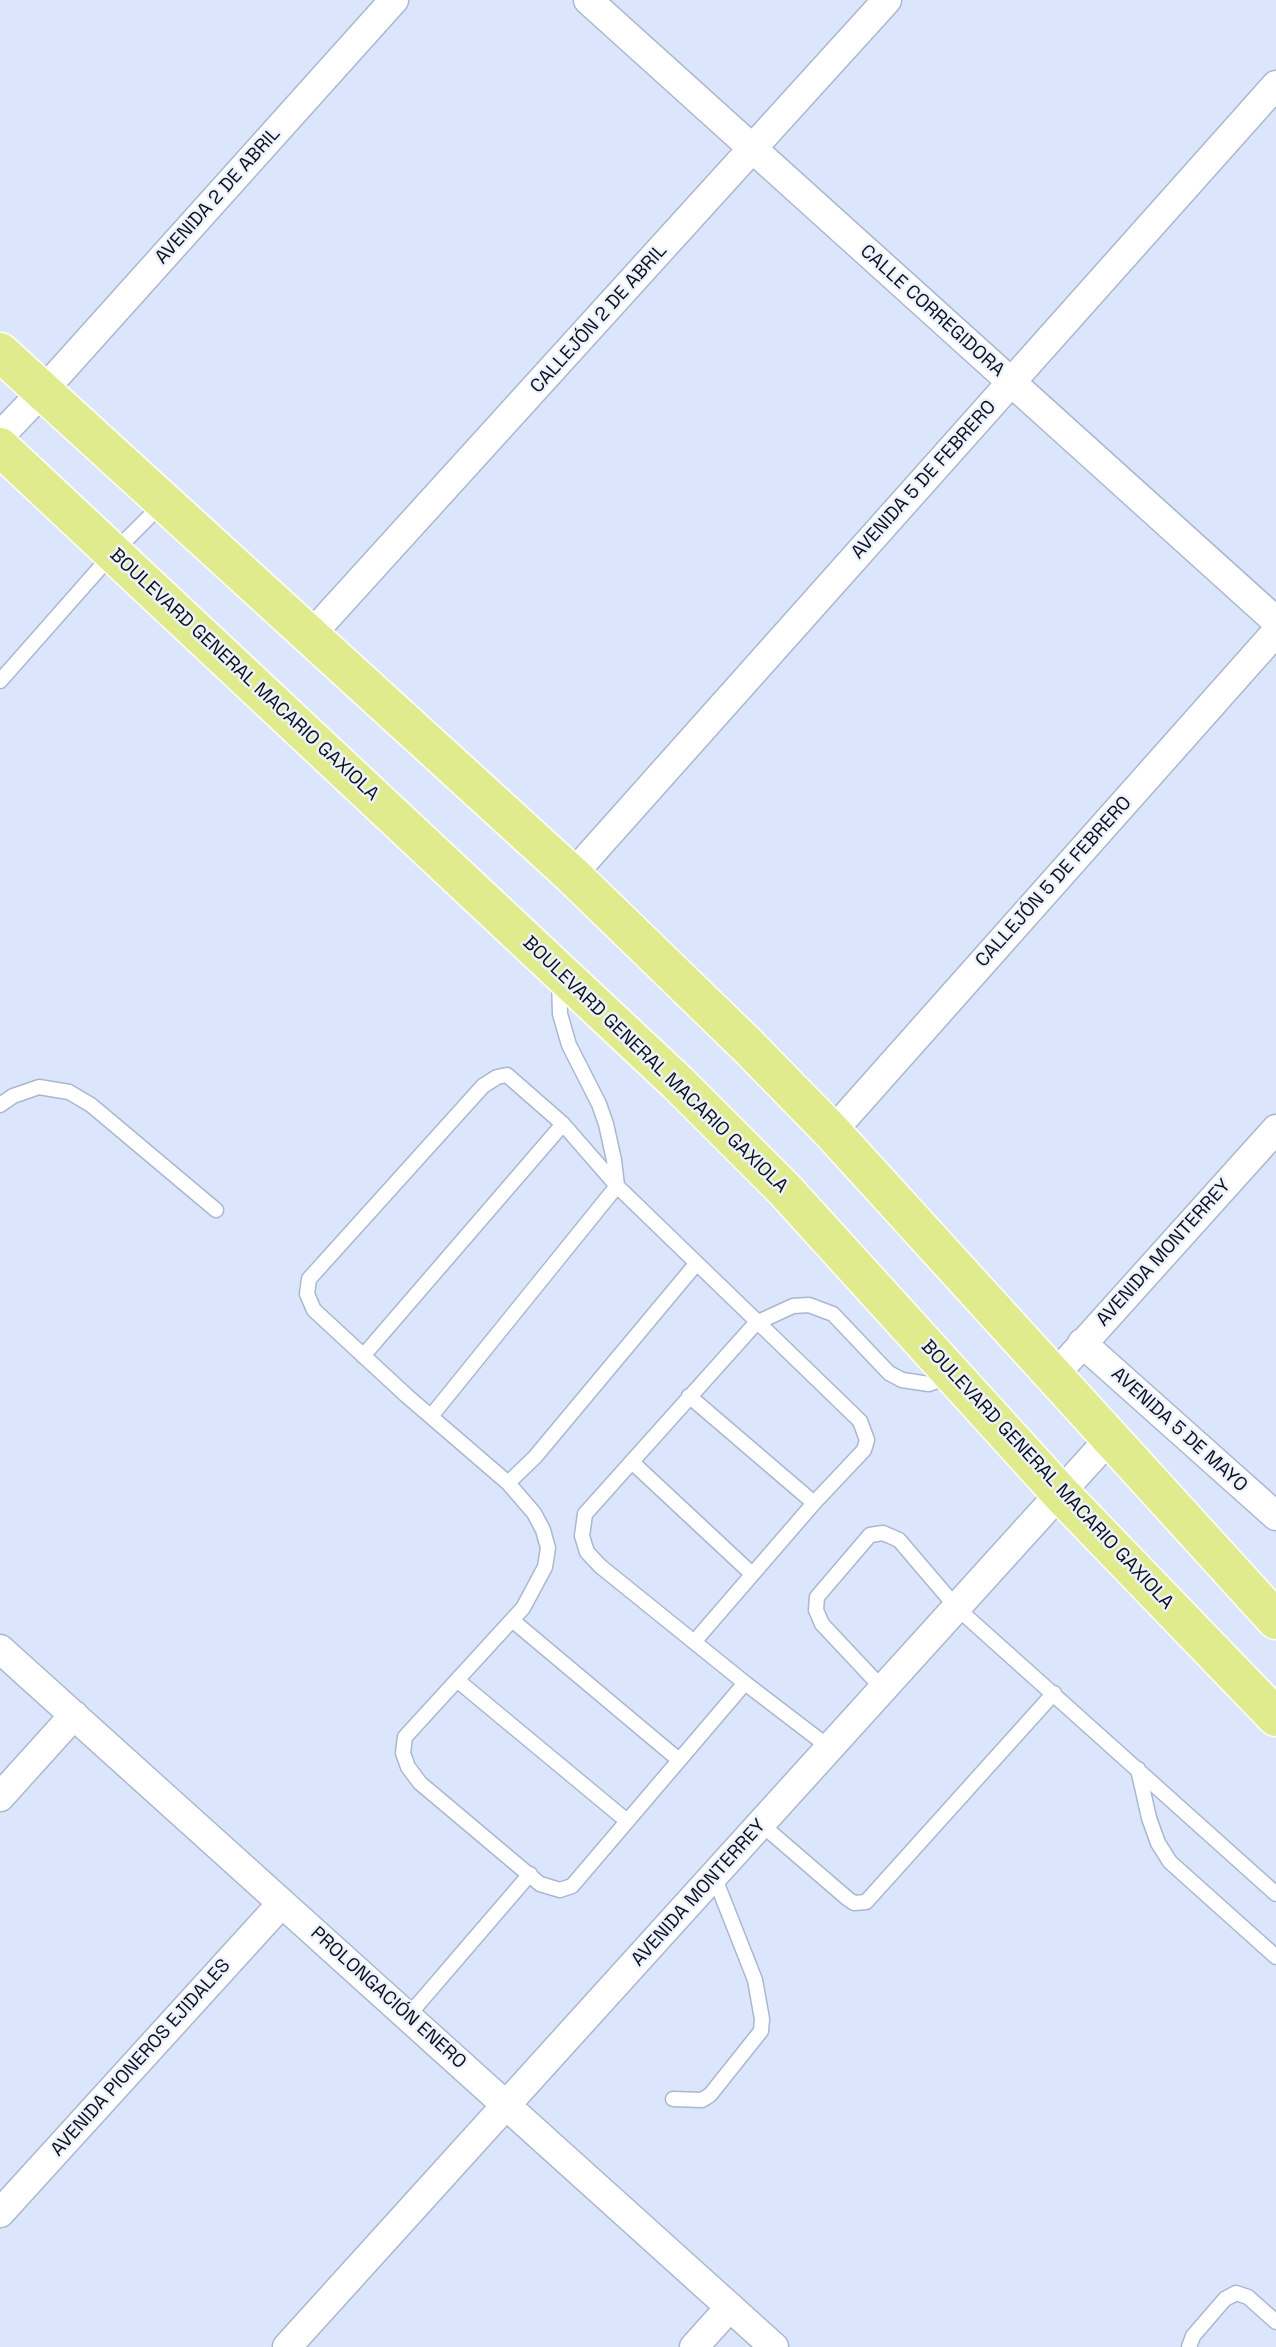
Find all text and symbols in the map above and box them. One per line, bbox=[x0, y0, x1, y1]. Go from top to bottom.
street label: AVENIDA 2 DE ABRIL bbox=[151, 123, 285, 269]
street label: CALLEJÓN 2 DE ABRIL bbox=[526, 240, 672, 398]
street label: CALLE CORREGIDORA bbox=[855, 240, 1009, 382]
street label: AVENIDA 5 DE FEBRERO bbox=[847, 396, 1001, 564]
street label: BOULEVARD GENERAL MACARIO GAXIOLA bbox=[105, 544, 383, 806]
street label: CALLEJÓN 5 DE FEBRERO bbox=[971, 792, 1137, 972]
street label: BOULEVARD GENERAL MACARIO GAXIOLA bbox=[518, 932, 792, 1198]
street label: AVENIDA MONTERREY bbox=[1092, 1175, 1236, 1331]
street label: BOULEVARD GENERAL MACARIO GAXIOLA bbox=[916, 1336, 1178, 1614]
street label: AVENIDA 5 DE MAYO bbox=[1106, 1363, 1252, 1497]
street label: AVENIDA MONTERREY bbox=[627, 1815, 771, 1971]
street label: PROLONGACIÓN ENERO bbox=[305, 1922, 471, 2074]
street label: AVENIDA PIONEROS EJIDALES bbox=[47, 1955, 235, 2161]

